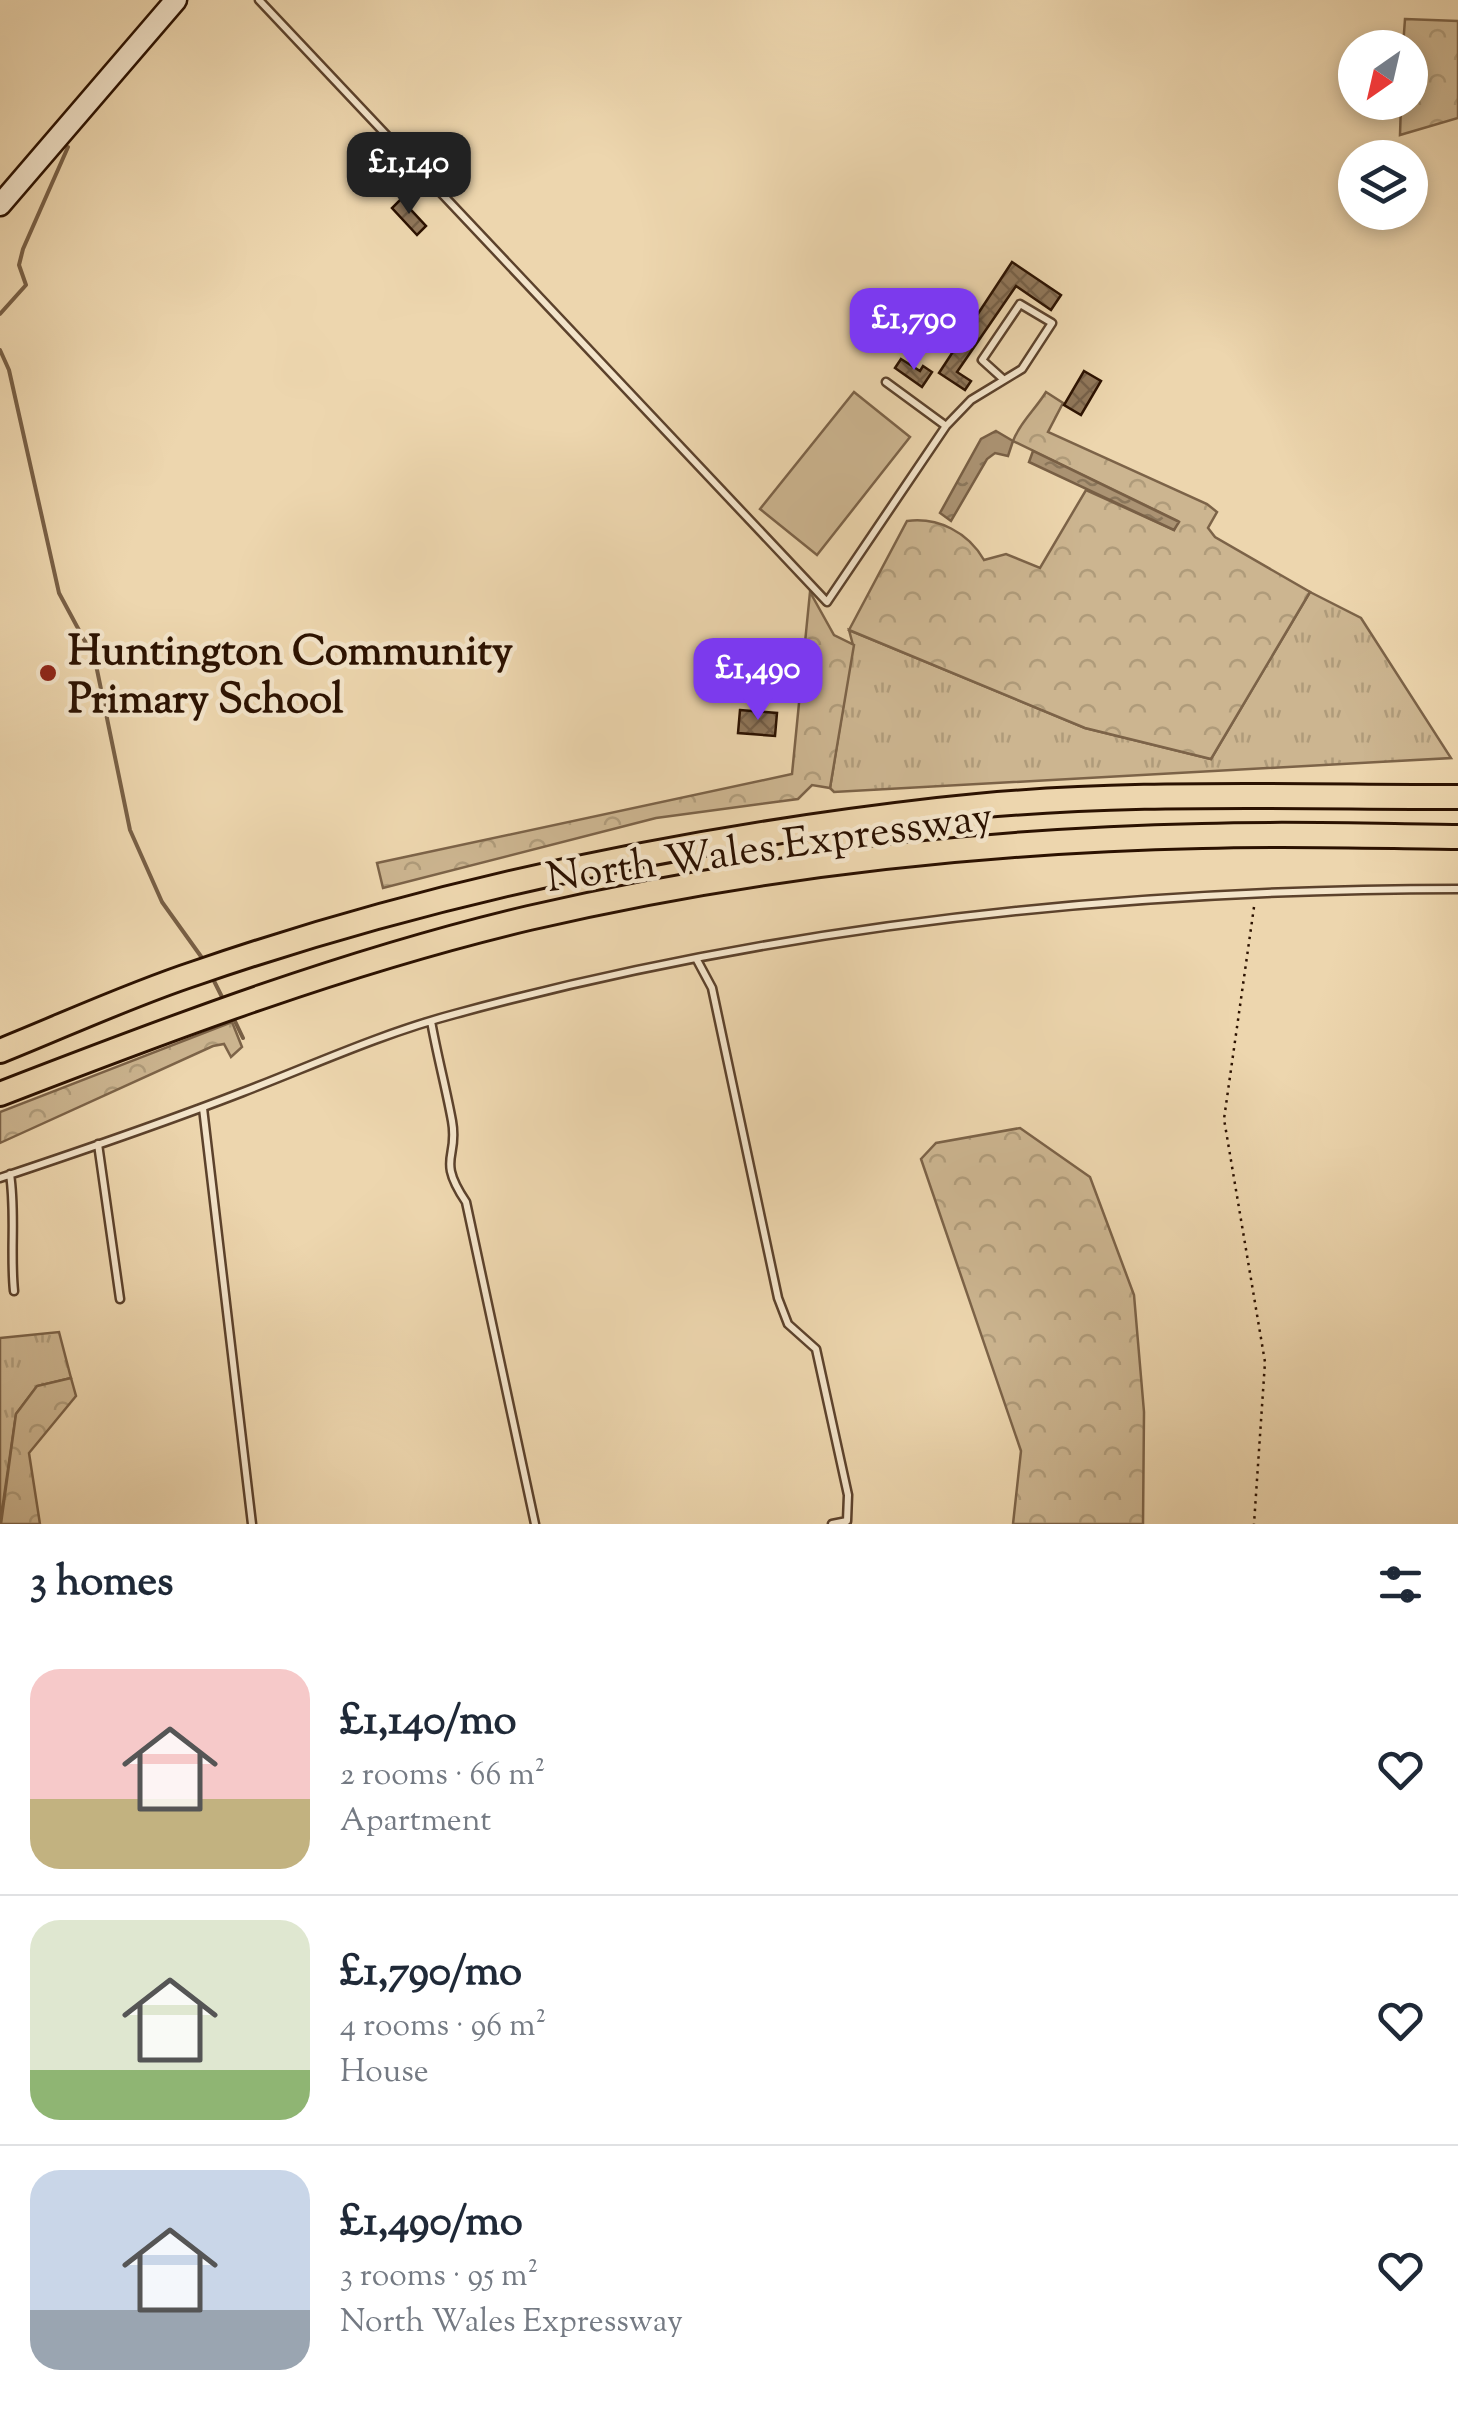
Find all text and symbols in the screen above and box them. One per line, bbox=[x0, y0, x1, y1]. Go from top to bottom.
north arrow bbox=[1338, 30, 1428, 120]
map controls bbox=[1338, 30, 1428, 230]
pin: £1,140 bbox=[328, 132, 490, 217]
button: layers bbox=[1338, 140, 1428, 230]
text: £1,140 bbox=[369, 141, 449, 187]
pin: £1,790 bbox=[833, 288, 995, 373]
text: £1,790 bbox=[872, 297, 956, 343]
place label: Huntington Community Primary School bbox=[68, 624, 513, 732]
pin: £1,490 bbox=[677, 638, 839, 723]
text: £1,490 bbox=[715, 647, 801, 693]
marker: Huntington Community Primary School bbox=[37, 662, 59, 684]
street label: North Wales Expressway bbox=[543, 789, 997, 911]
text: 3 homes bbox=[30, 1554, 174, 1614]
icon: filters bbox=[1373, 1557, 1428, 1612]
text: £1,140/mo bbox=[340, 1693, 516, 1753]
icon: home bbox=[110, 1709, 230, 1829]
icon: heart bbox=[1373, 1742, 1428, 1797]
text: 2 rooms · 66 m² bbox=[340, 1753, 545, 1799]
text: Apartment bbox=[340, 1799, 491, 1845]
text: £1,790/mo bbox=[340, 1944, 522, 2004]
icon: home bbox=[110, 1960, 230, 2080]
icon: heart bbox=[1373, 1993, 1428, 2048]
text: 4 rooms · 96 m² bbox=[340, 2004, 546, 2050]
text: House bbox=[340, 2050, 429, 2096]
text: £1,490/mo bbox=[340, 2194, 523, 2254]
icon: home bbox=[110, 2210, 230, 2330]
icon: heart bbox=[1373, 2243, 1428, 2298]
text: 3 rooms · 95 m² bbox=[340, 2254, 538, 2300]
text: North Wales Expressway bbox=[340, 2300, 683, 2346]

